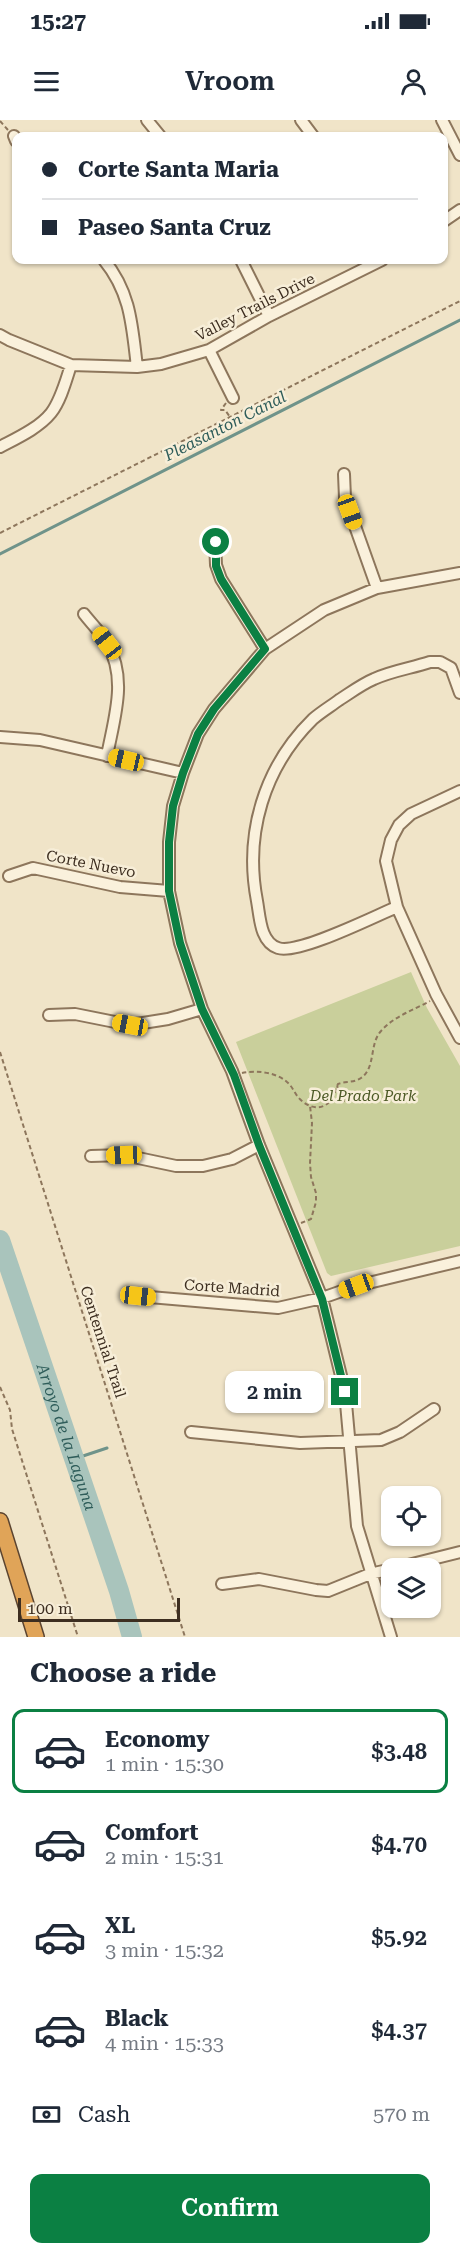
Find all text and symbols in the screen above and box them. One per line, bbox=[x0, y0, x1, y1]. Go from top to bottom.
text: 15:27 bbox=[30, 9, 86, 34]
icon: menu bbox=[30, 65, 63, 98]
text: Vroom bbox=[185, 65, 275, 97]
icon: person bbox=[397, 65, 430, 98]
text: Corte Santa Maria bbox=[78, 157, 279, 182]
text: Paseo Santa Cruz bbox=[78, 215, 271, 240]
street label: Valley Trails Drive bbox=[192, 269, 318, 345]
water label: Pleasanton Canal bbox=[160, 387, 289, 465]
car bbox=[335, 492, 365, 532]
route start bbox=[202, 528, 229, 555]
car bbox=[89, 623, 125, 663]
car bbox=[106, 747, 146, 773]
street label: Corte Nuevo bbox=[45, 847, 137, 881]
car bbox=[111, 1013, 149, 1037]
park label: Del Prado Park bbox=[309, 1087, 417, 1105]
car bbox=[106, 1145, 142, 1165]
car bbox=[336, 1271, 376, 1301]
street label: Corte Madrid bbox=[183, 1276, 281, 1300]
street label: Centennial Trail bbox=[76, 1284, 130, 1401]
car bbox=[119, 1285, 157, 1307]
water label: Arroyo de la Laguna bbox=[33, 1360, 101, 1513]
callout: 2 min bbox=[225, 1371, 324, 1413]
route end bbox=[331, 1378, 358, 1405]
text: 2 min bbox=[247, 1380, 302, 1404]
map controls bbox=[381, 1486, 441, 1618]
button: locate bbox=[381, 1486, 441, 1546]
button: layers bbox=[381, 1558, 441, 1618]
scale bar bbox=[18, 1595, 180, 1622]
text: 100 m bbox=[27, 1599, 73, 1618]
text: Choose a ride bbox=[30, 1657, 216, 1689]
icon: car bbox=[33, 1724, 87, 1778]
text: Economy bbox=[105, 1727, 209, 1752]
text: $3.48 bbox=[371, 1739, 427, 1764]
text: 1 min · 15:30 bbox=[105, 1752, 224, 1776]
icon: car bbox=[33, 1817, 87, 1871]
text: Comfort bbox=[105, 1820, 198, 1845]
text: $4.70 bbox=[371, 1832, 427, 1857]
text: 2 min · 15:31 bbox=[105, 1845, 224, 1869]
icon: car bbox=[33, 1910, 87, 1964]
text: XL bbox=[105, 1913, 135, 1938]
text: $5.92 bbox=[371, 1925, 427, 1950]
text: 3 min · 15:32 bbox=[105, 1938, 224, 1962]
icon: car bbox=[33, 2003, 87, 2057]
text: Black bbox=[105, 2006, 169, 2031]
text: $4.37 bbox=[371, 2018, 427, 2043]
text: 4 min · 15:33 bbox=[105, 2031, 224, 2055]
icon: cash bbox=[30, 2098, 63, 2131]
text: Cash bbox=[78, 2102, 130, 2127]
text: 570 m bbox=[373, 2102, 430, 2126]
button: Confirm bbox=[30, 2174, 430, 2243]

